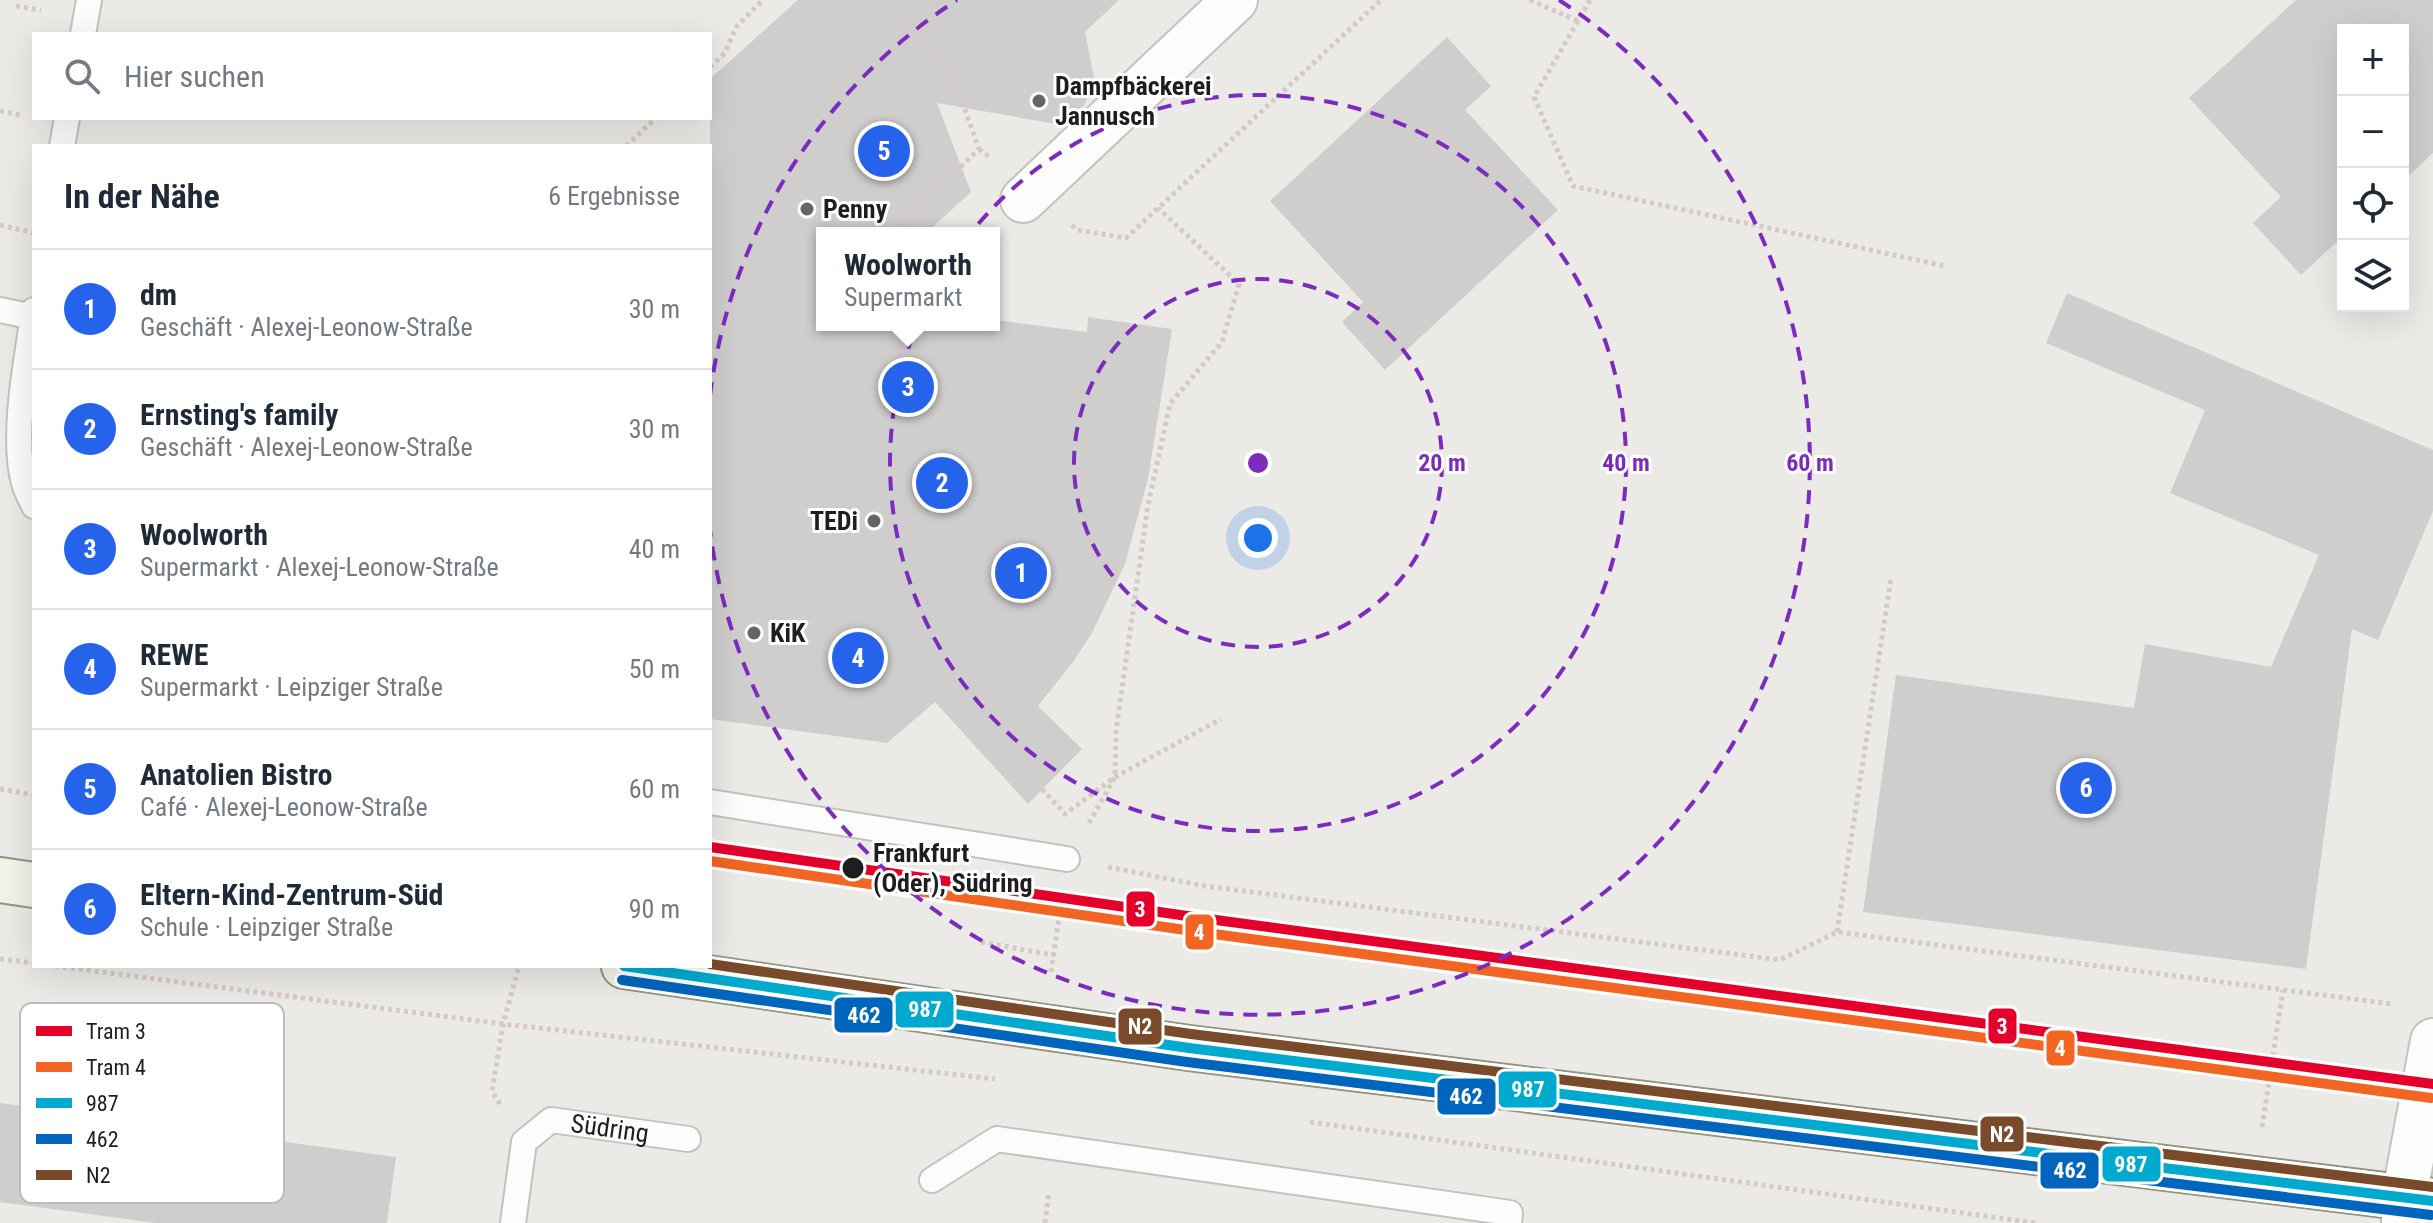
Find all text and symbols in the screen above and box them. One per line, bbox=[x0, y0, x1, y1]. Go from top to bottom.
map controls bbox=[2337, 24, 2409, 312]
button: + bbox=[2337, 24, 2409, 96]
search box bbox=[32, 32, 712, 120]
icon: search bbox=[60, 54, 104, 98]
text: Hier suchen bbox=[124, 59, 265, 94]
place label: Dampfbäckerei Jannusch bbox=[1055, 71, 1212, 131]
marker: Dampfbäckerei Jannusch bbox=[1030, 92, 1048, 110]
button: − bbox=[2337, 96, 2409, 168]
pin: 5 bbox=[858, 121, 910, 181]
button: locate bbox=[2337, 168, 2409, 240]
text: In der Nähe bbox=[64, 176, 220, 216]
text: 6 Ergebnisse bbox=[548, 181, 680, 211]
place label: Penny bbox=[823, 194, 888, 224]
marker: Penny bbox=[798, 200, 816, 218]
popup bbox=[816, 227, 1000, 331]
button: layers bbox=[2337, 240, 2409, 312]
text: Woolworth bbox=[844, 247, 972, 282]
text: dm bbox=[140, 277, 177, 312]
text: Supermarkt bbox=[844, 282, 962, 312]
text: 1 bbox=[83, 294, 97, 324]
text: 30 m bbox=[629, 294, 680, 324]
text: Geschäft · Alexej-Leonow-Straße bbox=[140, 312, 473, 342]
pin: 3 bbox=[882, 357, 934, 417]
text: Ernsting's family bbox=[140, 397, 338, 432]
text: 2 bbox=[83, 414, 97, 444]
text: 30 m bbox=[629, 414, 680, 444]
text: Geschäft · Alexej-Leonow-Straße bbox=[140, 432, 473, 462]
centre of rings bbox=[1244, 449, 1272, 477]
text: 20 m bbox=[1418, 449, 1466, 477]
text: 40 m bbox=[1602, 449, 1650, 477]
text: 60 m bbox=[1786, 449, 1834, 477]
pin: 2 bbox=[916, 453, 968, 513]
place label: TEDi bbox=[810, 506, 858, 536]
marker: TEDi bbox=[865, 512, 883, 530]
text: Woolworth bbox=[140, 517, 268, 552]
your location bbox=[1238, 518, 1278, 558]
text: 3 bbox=[83, 534, 97, 564]
text: 40 m bbox=[629, 534, 680, 564]
pin: 1 bbox=[995, 543, 1047, 603]
text: Supermarkt · Alexej-Leonow-Straße bbox=[140, 552, 499, 582]
place label: KiK bbox=[770, 618, 806, 648]
marker: KiK bbox=[745, 624, 763, 642]
pin: 4 bbox=[832, 628, 884, 688]
text: REWE bbox=[140, 637, 209, 672]
text: 4 bbox=[83, 654, 97, 684]
text: 50 m bbox=[629, 654, 680, 684]
text: Supermarkt · Leipziger Straße bbox=[140, 672, 443, 702]
text: Anatolien Bistro bbox=[140, 757, 333, 792]
pin: 6 bbox=[2060, 758, 2112, 818]
text: 5 bbox=[83, 774, 97, 804]
text: 60 m bbox=[629, 774, 680, 804]
text: Café · Alexej-Leonow-Straße bbox=[140, 792, 428, 822]
place label: Frankfurt (Oder), Südring bbox=[873, 838, 1033, 898]
marker: Frankfurt (Oder), Südring bbox=[840, 855, 866, 881]
text: Eltern-Kind-Zentrum-Süd bbox=[140, 877, 443, 912]
line badge: 3 bbox=[1125, 890, 1156, 928]
text: 6 bbox=[83, 894, 97, 924]
text: 90 m bbox=[629, 894, 680, 924]
text: 3 bbox=[1134, 897, 1146, 922]
text: Schule · Leipziger Straße bbox=[140, 912, 393, 942]
line badge: 4 bbox=[1184, 913, 1215, 951]
text: 4 bbox=[1193, 920, 1205, 945]
line badge: 987 bbox=[894, 990, 955, 1029]
line badge: 462 bbox=[833, 996, 894, 1034]
text: 987 bbox=[908, 997, 942, 1022]
legend bbox=[20, 1003, 284, 1203]
text: 462 bbox=[847, 1003, 881, 1028]
line badge: N2 bbox=[1117, 1007, 1163, 1046]
line badge: 3 bbox=[1987, 1007, 2018, 1045]
text: N2 bbox=[1128, 1014, 1152, 1039]
text: 3 bbox=[1996, 1014, 2008, 1039]
text: Tram 3 bbox=[86, 1019, 146, 1044]
line badge: 4 bbox=[2045, 1029, 2076, 1067]
text: 4 bbox=[2054, 1036, 2066, 1061]
text: Tram 4 bbox=[86, 1055, 146, 1080]
line badge: 987 bbox=[1497, 1070, 1558, 1109]
line badge: 462 bbox=[1436, 1077, 1497, 1116]
text: 987 bbox=[1511, 1077, 1545, 1102]
text: 462 bbox=[1449, 1084, 1483, 1109]
text: 987 bbox=[86, 1091, 119, 1116]
street label: Südring bbox=[569, 1108, 651, 1148]
line badge: N2 bbox=[1979, 1115, 2025, 1153]
text: N2 bbox=[1990, 1122, 2014, 1147]
text: 462 bbox=[86, 1127, 119, 1152]
line badge: 987 bbox=[2101, 1145, 2162, 1183]
line badge: 462 bbox=[2039, 1151, 2100, 1190]
text: 987 bbox=[2114, 1152, 2148, 1177]
text: 462 bbox=[2053, 1158, 2087, 1183]
text: N2 bbox=[86, 1163, 111, 1188]

